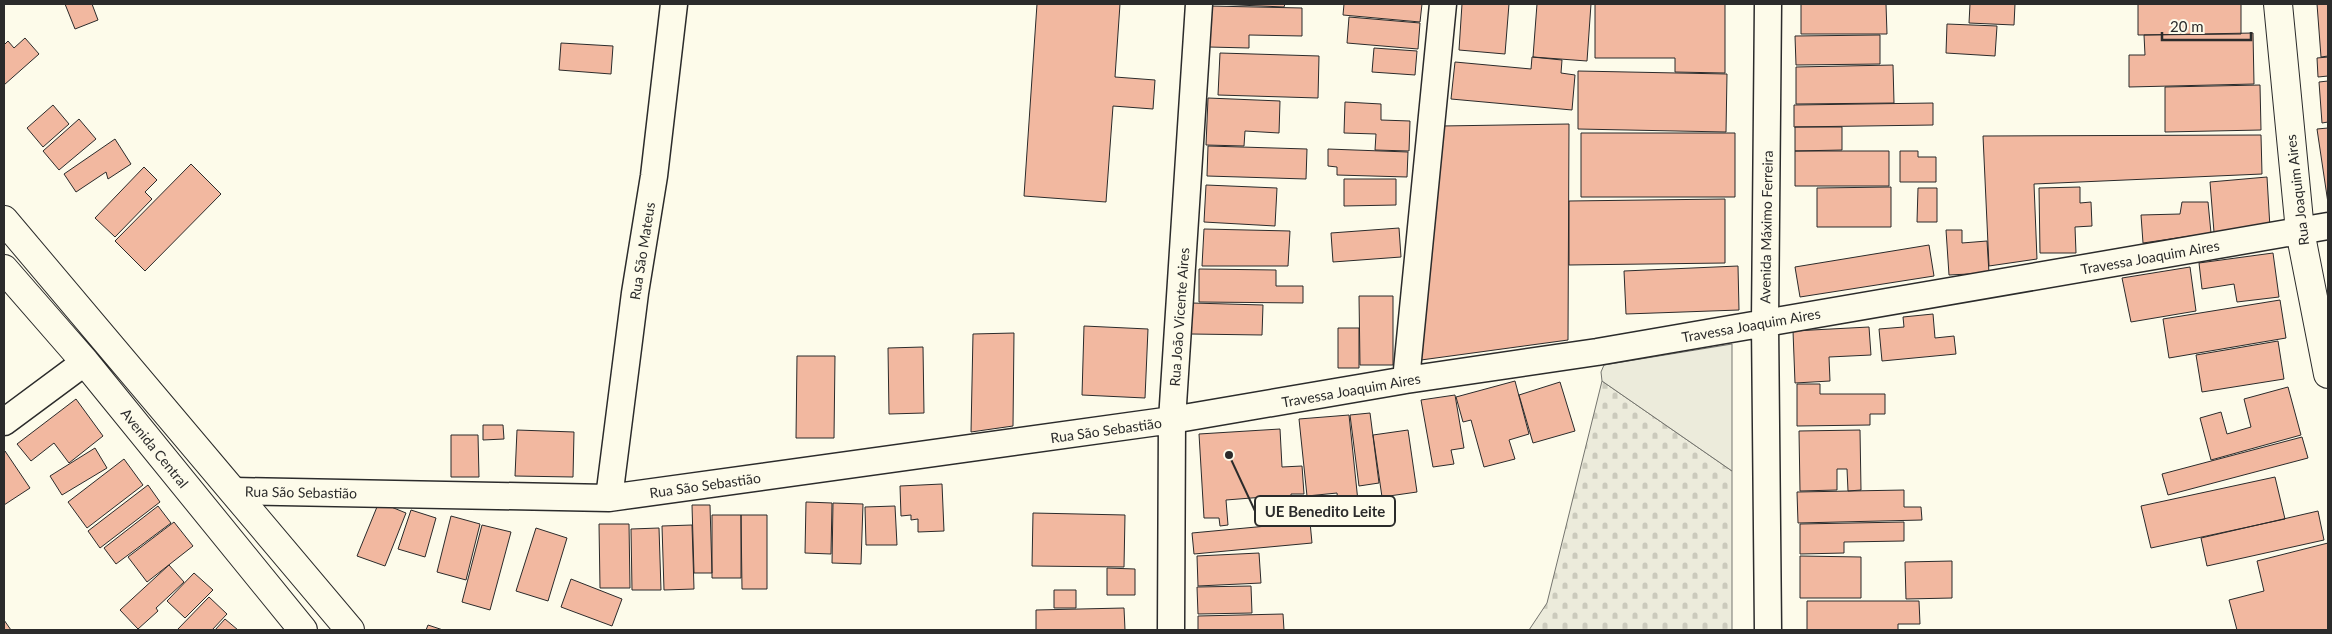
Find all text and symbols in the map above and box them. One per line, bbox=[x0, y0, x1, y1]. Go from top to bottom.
scale bar bbox=[2162, 10, 2251, 42]
text: 20 m bbox=[2170, 17, 2204, 35]
street label: Rua Joaquim Aires bbox=[2282, 134, 2312, 246]
street label: Avenida Máximo Ferreira bbox=[1756, 150, 1776, 304]
street label: Rua São Mateus bbox=[626, 201, 658, 301]
street label: Travessa Joaquim Aires bbox=[2079, 236, 2221, 278]
street label: Rua João Vicente Aires bbox=[1166, 247, 1192, 387]
street label: Travessa Joaquim Aires bbox=[1680, 304, 1822, 346]
street label: Travessa Joaquim Aires bbox=[1280, 369, 1422, 411]
street label: Avenida Central bbox=[118, 405, 192, 491]
street label: Rua São Sebastião bbox=[1049, 414, 1163, 446]
street label: Rua São Sebastião bbox=[648, 469, 762, 501]
street label: Rua São Sebastião bbox=[245, 483, 357, 501]
callout: UE Benedito Leite bbox=[1255, 496, 1395, 526]
text: UE Benedito Leite bbox=[1265, 502, 1385, 520]

